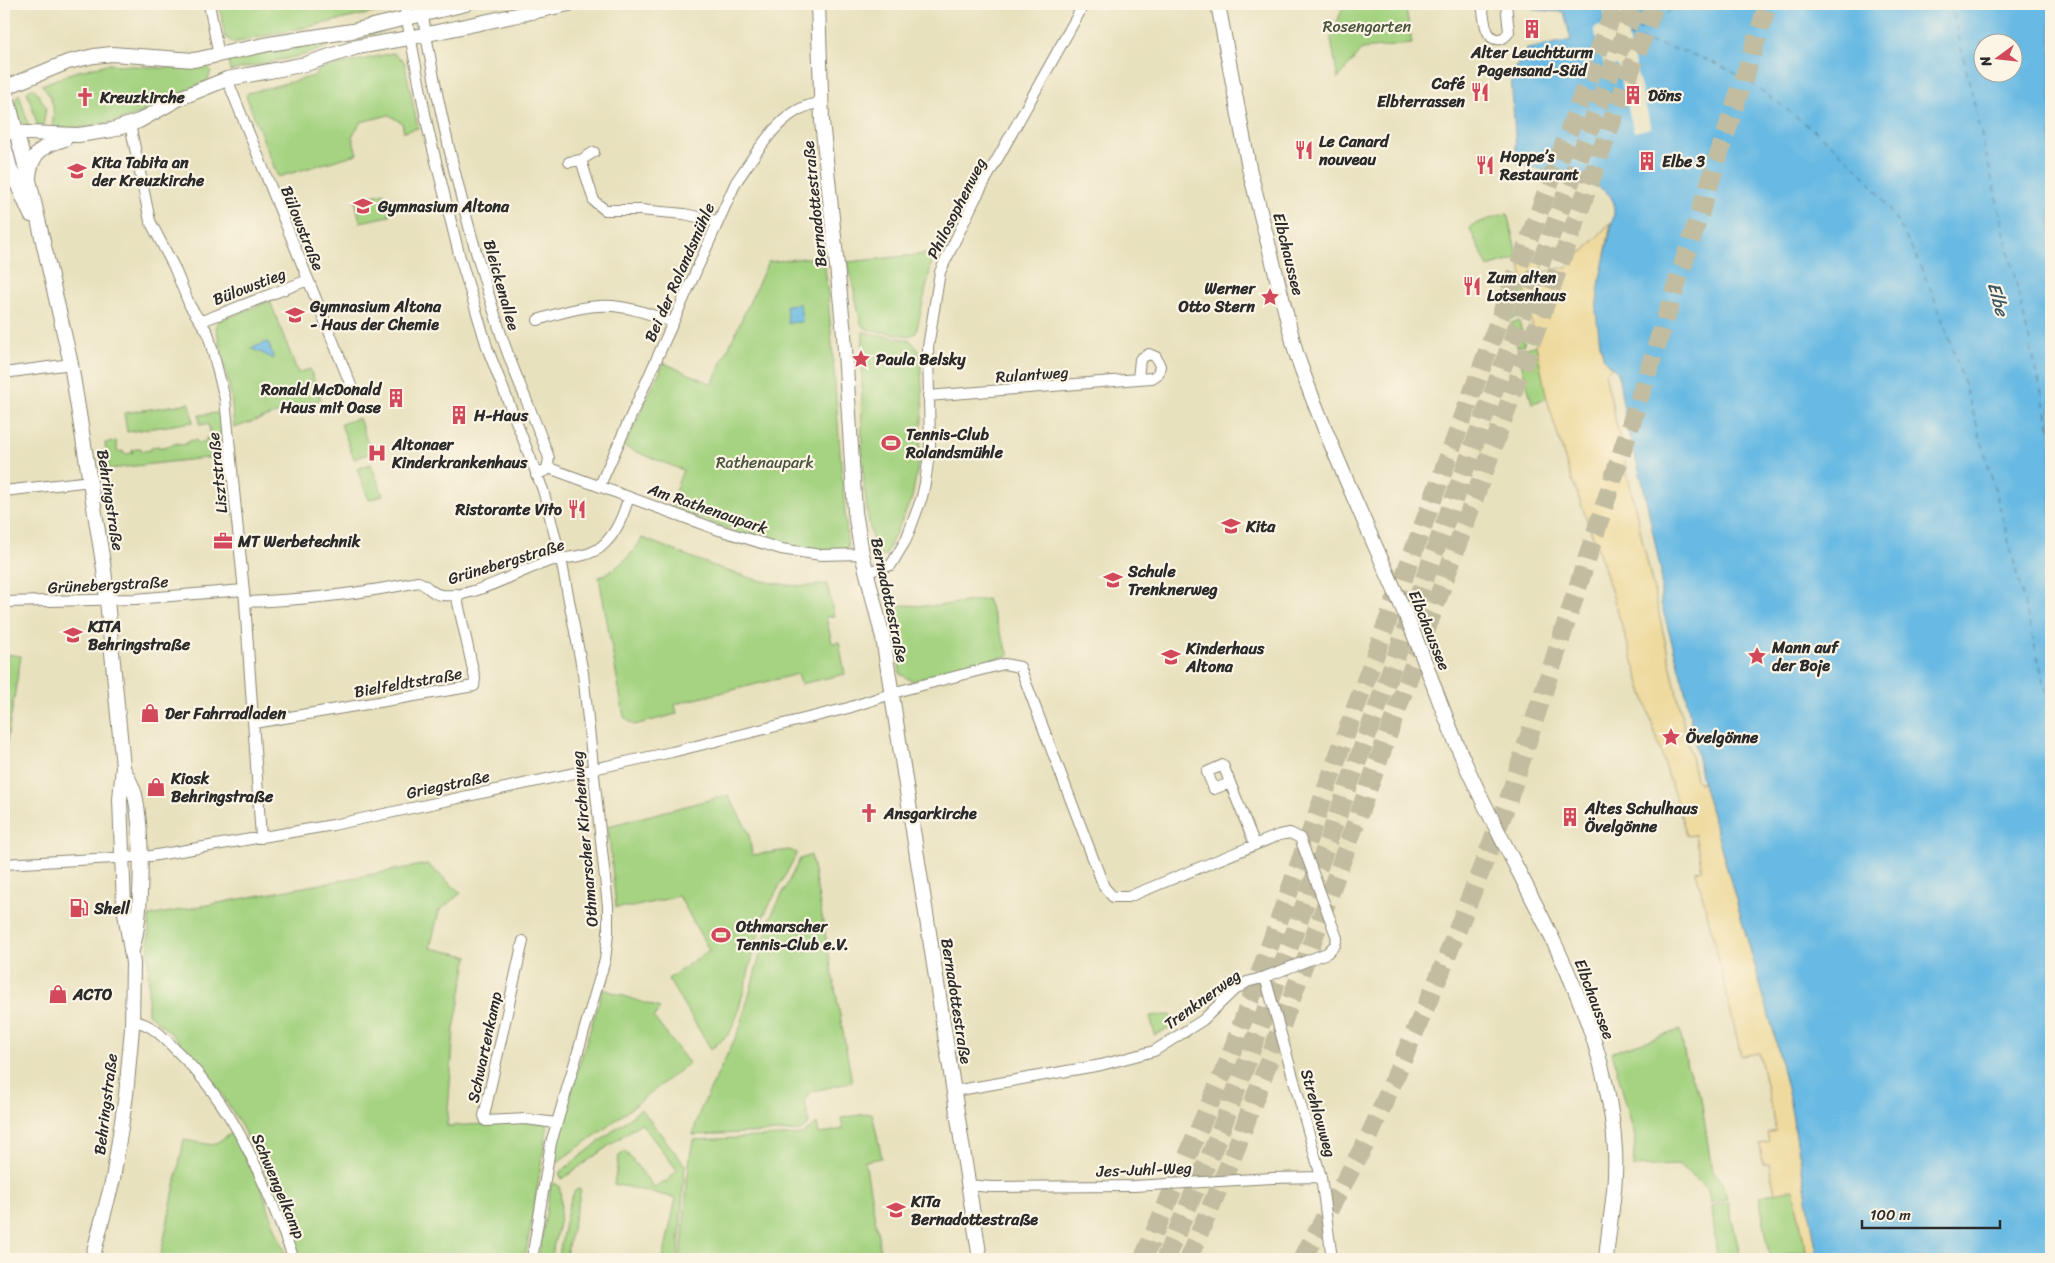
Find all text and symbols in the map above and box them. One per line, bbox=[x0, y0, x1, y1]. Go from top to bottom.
park label: Rosengarten bbox=[1323, 12, 1412, 41]
building icon: Alter Leuchtturm Pagensand-Süd bbox=[1521, 18, 1543, 40]
north arrow bbox=[1972, 32, 2022, 82]
place label: Alter Leuchtturm Pagensand-Süd bbox=[1470, 38, 1594, 85]
text: N bbox=[1973, 53, 2000, 70]
place label: Café Elbterrassen bbox=[1377, 69, 1466, 116]
restaurant icon: Café Elbterrassen bbox=[1469, 81, 1491, 103]
place label: Döns bbox=[1648, 81, 1682, 110]
place label: Kreuzkirche bbox=[99, 83, 186, 112]
building icon: Döns bbox=[1622, 84, 1644, 106]
church icon: Kreuzkirche bbox=[74, 86, 96, 108]
place label: Le Canard nouveau bbox=[1318, 127, 1390, 174]
street label: Bernadottestraße bbox=[793, 139, 836, 269]
restaurant icon: Le Canard nouveau bbox=[1293, 139, 1315, 161]
place label: Hoppe’s Restaurant bbox=[1499, 142, 1579, 189]
place label: Elbe 3 bbox=[1662, 147, 1705, 176]
place label: Kita Tabita an der Kreuzkirche bbox=[91, 148, 205, 195]
building icon: Elbe 3 bbox=[1636, 150, 1658, 172]
street label: Philosophenweg bbox=[918, 152, 995, 264]
restaurant icon: Hoppe’s Restaurant bbox=[1474, 154, 1496, 176]
school or university icon: Kita Tabita an der Kreuzkirche bbox=[66, 160, 88, 182]
street label: Bülowstraße bbox=[272, 181, 333, 275]
place label: Gymnasium Altona bbox=[377, 192, 510, 221]
school or university icon: Gymnasium Altona bbox=[352, 195, 374, 217]
street label: Bei der Rolandsmühle bbox=[636, 198, 723, 347]
street label: Elbchaussee bbox=[1264, 209, 1313, 299]
street label: Bleickenallee bbox=[475, 236, 528, 334]
street label: Bülowstieg bbox=[208, 259, 290, 314]
place label: Zum alten Lotsenhaus bbox=[1486, 263, 1567, 310]
place label: Werner Otto Stern bbox=[1178, 274, 1256, 321]
restaurant icon: Zum alten Lotsenhaus bbox=[1461, 275, 1483, 297]
water label: Elbe bbox=[1978, 278, 2018, 321]
place icon: Werner Otto Stern bbox=[1259, 286, 1281, 308]
place label: Gymnasium Altona - Haus der Chemie bbox=[309, 292, 442, 339]
school or university icon: Gymnasium Altona - Haus der Chemie bbox=[284, 304, 306, 326]
place label: Paula Belsky bbox=[876, 345, 966, 374]
place icon: Paula Belsky bbox=[850, 348, 872, 370]
street label: Rulantweg bbox=[995, 357, 1069, 392]
place label: Ronald McDonald Haus mit Oase bbox=[260, 375, 383, 422]
building icon: Ronald McDonald Haus mit Oase bbox=[385, 387, 407, 409]
place label: H-Haus bbox=[473, 401, 529, 430]
building icon: H-Haus bbox=[448, 404, 470, 426]
place label: Tennis-Club Rolandsmühle bbox=[905, 420, 1004, 467]
place label: Altonaer Kinderkrankenhaus bbox=[391, 430, 528, 477]
street label: Lisztstraße bbox=[199, 431, 236, 515]
sports icon: Tennis-Club Rolandsmühle bbox=[880, 432, 902, 454]
hospital icon: Altonaer Kinderkrankenhaus bbox=[366, 442, 388, 464]
street label: Behringstraße bbox=[88, 447, 133, 553]
park label: Rathenaupark bbox=[716, 448, 814, 477]
street label: Am Rathenaupark bbox=[643, 474, 772, 543]
place label: Ristorante Vito bbox=[454, 495, 562, 524]
restaurant icon: Ristorante Vito bbox=[566, 498, 588, 520]
place label: Kita bbox=[1245, 512, 1276, 541]
school or university icon: Kita bbox=[1220, 515, 1242, 537]
place label: MT Werbetechnik bbox=[237, 527, 361, 556]
office icon: MT Werbetechnik bbox=[212, 530, 234, 552]
street label: Grünebergstraße bbox=[444, 530, 568, 593]
street label: Bernadottestraße bbox=[862, 535, 917, 666]
place label: Schule Trenknerweg bbox=[1127, 557, 1219, 604]
street label: Grünebergstraße bbox=[47, 567, 169, 602]
school or university icon: Schule Trenknerweg bbox=[1102, 569, 1124, 591]
street label: Elbchaussee bbox=[1400, 585, 1459, 675]
place label: KITA Behringstraße bbox=[87, 612, 191, 659]
school or university icon: KITA Behringstraße bbox=[62, 624, 84, 646]
place label: Mann auf der Boje bbox=[1771, 633, 1840, 680]
place label: Kinderhaus Altona bbox=[1185, 634, 1265, 681]
place icon: Mann auf der Boje bbox=[1746, 645, 1768, 667]
school or university icon: Kinderhaus Altona bbox=[1160, 646, 1182, 668]
street label: Bielfeldtstraße bbox=[352, 659, 464, 706]
place label: Der Fahrradladen bbox=[165, 699, 286, 728]
shop icon: Der Fahrradladen bbox=[139, 702, 161, 724]
place label: Övelgönne bbox=[1685, 723, 1759, 752]
place icon: Övelgönne bbox=[1660, 726, 1682, 748]
street label: Othmarscher Kirchenweg bbox=[562, 750, 607, 928]
street label: Griegstraße bbox=[404, 762, 493, 807]
place label: Kiosk Behringstraße bbox=[170, 764, 274, 811]
shop icon: Kiosk Behringstraße bbox=[145, 776, 167, 798]
place label: Altes Schulhaus Övelgönne bbox=[1584, 794, 1699, 841]
place label: Ansgarkirche bbox=[883, 799, 977, 828]
church icon: Ansgarkirche bbox=[858, 802, 880, 824]
building icon: Altes Schulhaus Övelgönne bbox=[1559, 806, 1581, 828]
place label: Shell bbox=[93, 894, 131, 923]
fuel station icon: Shell bbox=[68, 897, 90, 919]
place label: Othmarscher Tennis-Club e.V. bbox=[735, 912, 849, 959]
sports icon: Othmarscher Tennis-Club e.V. bbox=[710, 924, 732, 946]
street label: Bernadottestraße bbox=[932, 936, 981, 1066]
street label: Elbchaussee bbox=[1566, 954, 1623, 1044]
street label: Trenknerweg bbox=[1158, 961, 1247, 1037]
place label: ACTO bbox=[72, 980, 112, 1009]
shop icon: ACTO bbox=[47, 983, 69, 1005]
street label: Schwartenkamp bbox=[459, 988, 511, 1105]
street label: Behringstraße bbox=[85, 1052, 126, 1157]
street label: Strehlowweg bbox=[1292, 1065, 1345, 1161]
street label: Schwengelkamp bbox=[243, 1129, 314, 1244]
street label: Jes-Juhl-Weg bbox=[1095, 1153, 1192, 1186]
place label: KiTa Bernadottestraße bbox=[910, 1187, 1038, 1234]
scale bar bbox=[1862, 1198, 2000, 1230]
school or university icon: KiTa Bernadottestraße bbox=[885, 1199, 907, 1221]
text: 100 m bbox=[1870, 1202, 1911, 1228]

